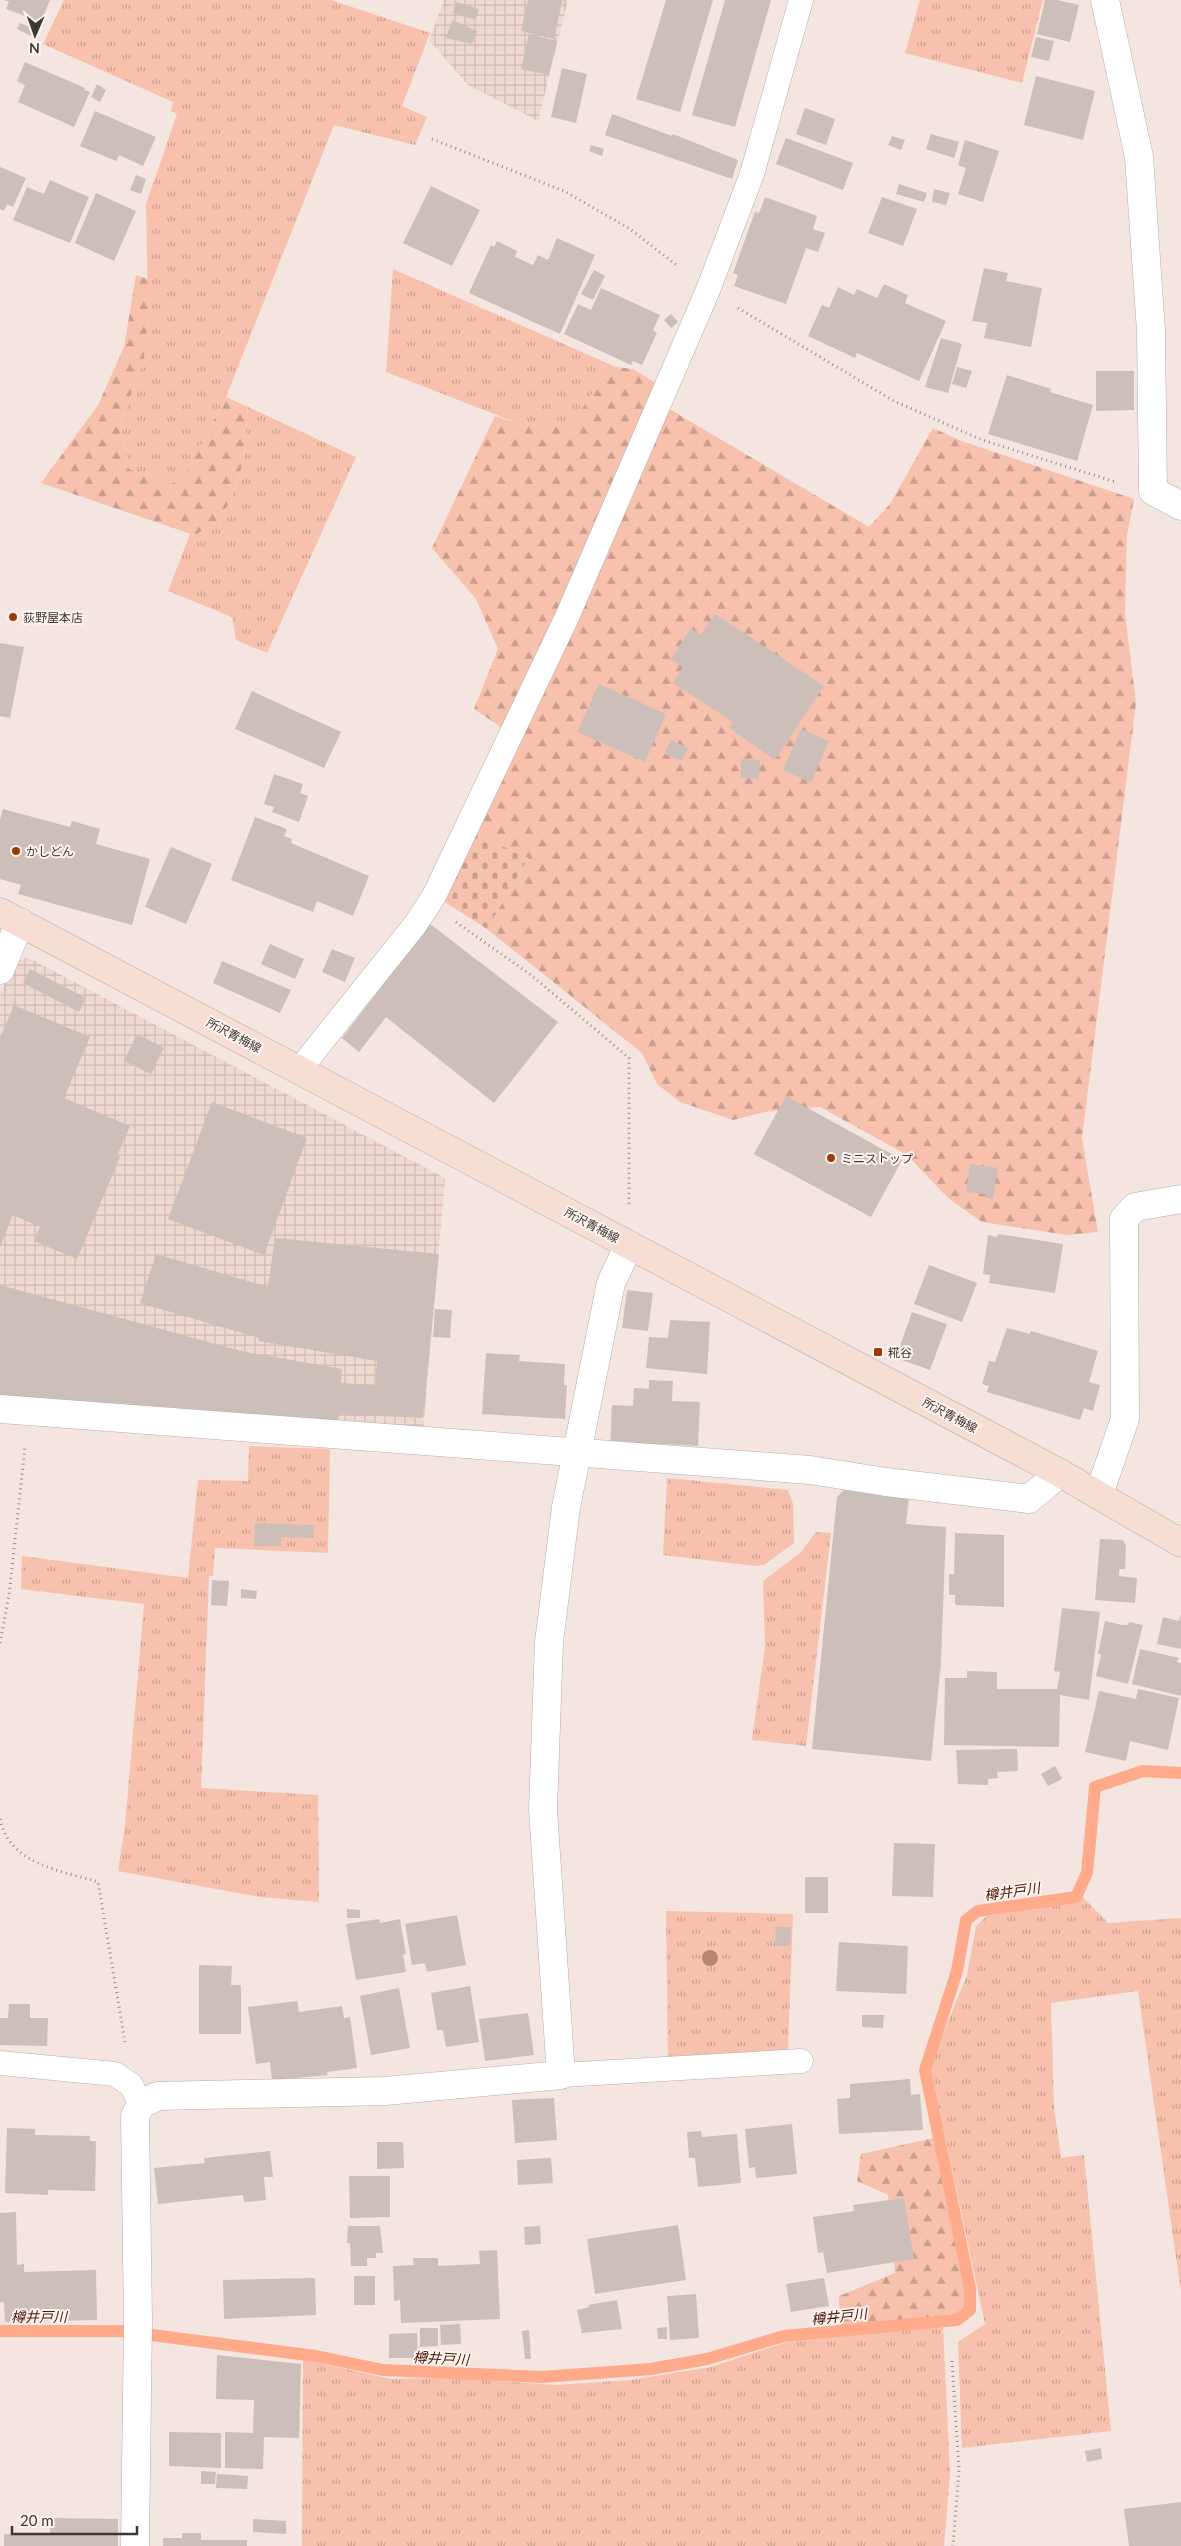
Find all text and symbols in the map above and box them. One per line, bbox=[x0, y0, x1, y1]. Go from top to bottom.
north arrow bbox=[10, 10, 60, 60]
text: N bbox=[29, 40, 40, 57]
place label: 荻野屋本店 bbox=[23, 610, 83, 625]
marker: 荻野屋本店 bbox=[7, 611, 19, 623]
place label: かしどん bbox=[26, 844, 74, 859]
marker: かしどん bbox=[10, 845, 22, 857]
street label: 所沢青梅線 bbox=[204, 1014, 264, 1056]
place label: ミニストップ bbox=[841, 1151, 913, 1166]
marker: ミニストップ bbox=[825, 1152, 837, 1164]
street label: 所沢青梅線 bbox=[562, 1204, 622, 1246]
place label: 糀谷 bbox=[888, 1345, 912, 1360]
marker: 糀谷 bbox=[872, 1346, 884, 1358]
street label: 所沢青梅線 bbox=[920, 1394, 980, 1436]
water label: 樽井戸川 bbox=[983, 1878, 1043, 1903]
water label: 樽井戸川 bbox=[810, 2304, 870, 2327]
water label: 樽井戸川 bbox=[11, 2308, 69, 2325]
water label: 樽井戸川 bbox=[413, 2348, 471, 2368]
scale bar bbox=[12, 2504, 138, 2536]
text: 20 m bbox=[20, 2511, 54, 2529]

